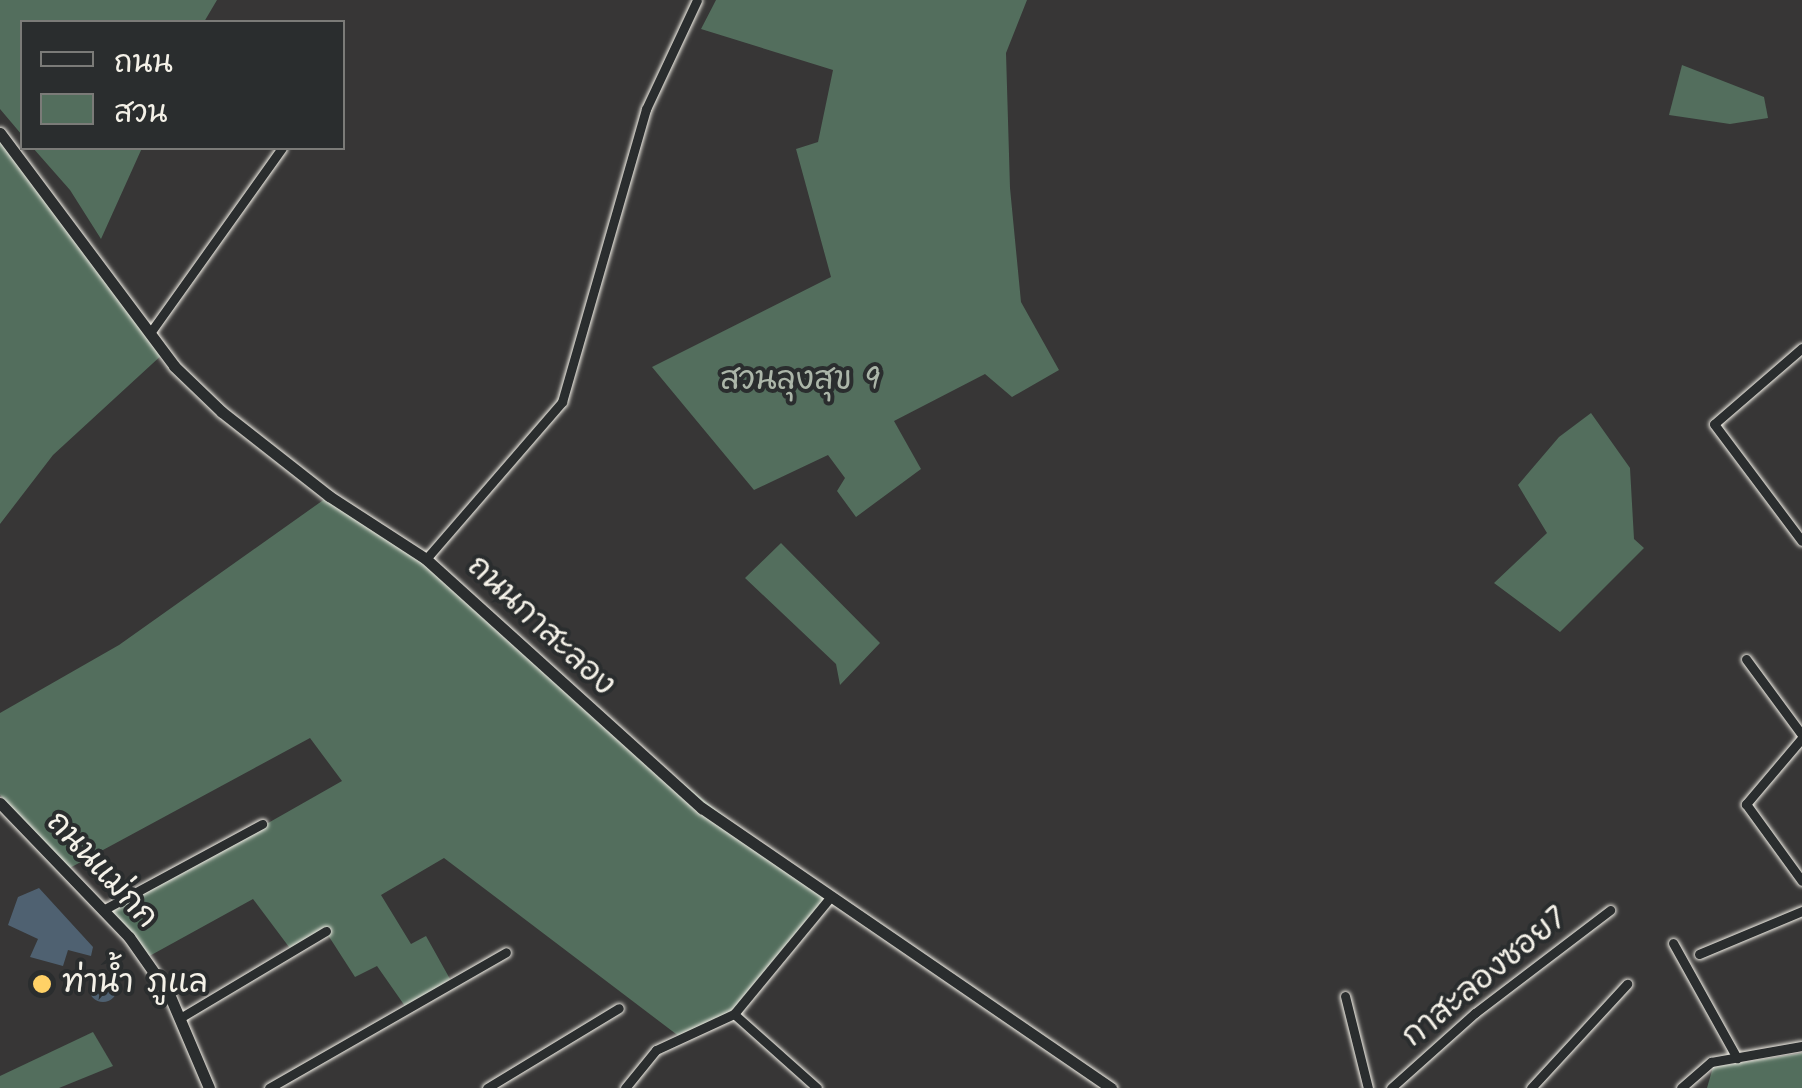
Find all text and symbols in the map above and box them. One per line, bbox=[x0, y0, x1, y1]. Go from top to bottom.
legend bbox=[20, 20, 345, 150]
text: ถนน bbox=[114, 40, 173, 88]
text: สวน bbox=[114, 90, 168, 138]
park label: สวนลุงสุข 9 bbox=[720, 362, 880, 400]
street label: ถนนกาสะลอง bbox=[458, 549, 622, 705]
street label: ถนนแม่กก bbox=[37, 804, 165, 938]
street label: กาสะลองซอย7 bbox=[1395, 901, 1575, 1057]
place label: ท่าน้ำ ภูแล bbox=[62, 965, 208, 1003]
marker: ท่าน้ำ ภูแล bbox=[31, 973, 53, 995]

